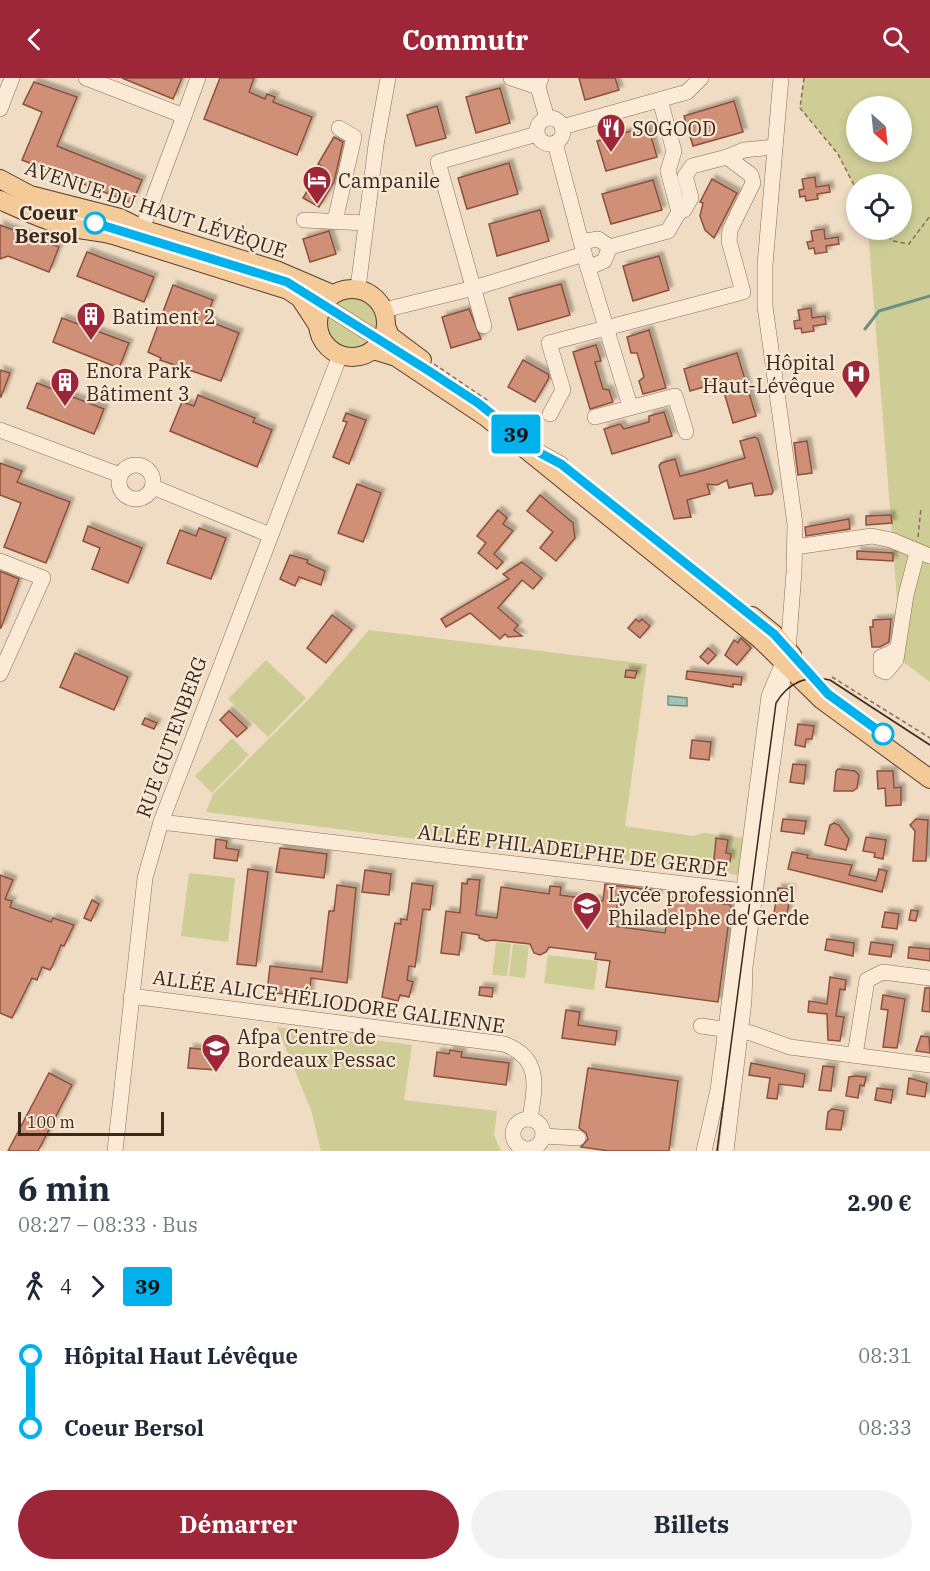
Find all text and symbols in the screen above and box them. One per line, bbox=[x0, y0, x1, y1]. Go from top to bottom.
text: Commutr bbox=[402, 22, 528, 57]
icon: back bbox=[18, 23, 51, 56]
icon: search bbox=[879, 23, 912, 56]
north arrow bbox=[846, 96, 912, 162]
map controls bbox=[846, 96, 912, 240]
restaurant icon: SOGOOD bbox=[595, 112, 627, 154]
place label: SOGOOD bbox=[632, 115, 716, 142]
street label: AVENUE DU HAUT LÉVÈQUE bbox=[22, 154, 290, 264]
hotel icon: Campanile bbox=[301, 164, 333, 206]
place label: Campanile bbox=[338, 167, 440, 194]
button: locate bbox=[846, 174, 912, 240]
place label: Coeur Bersol bbox=[14, 199, 78, 249]
marker: Coeur Bersol bbox=[84, 212, 106, 234]
building icon: Batiment 2 bbox=[75, 300, 107, 342]
place label: Batiment 2 bbox=[112, 303, 216, 330]
place label: Hôpital Haut-Lévêque bbox=[702, 349, 835, 399]
place label: Enora Park Bâtiment 3 bbox=[86, 357, 191, 407]
hospital icon: Hôpital Haut-Lévêque bbox=[840, 358, 872, 400]
building icon: Enora Park Bâtiment 3 bbox=[49, 366, 81, 408]
line badge: 39 bbox=[489, 414, 543, 454]
text: 39 bbox=[503, 420, 529, 448]
street label: RUE GUTENBERG bbox=[129, 653, 213, 821]
unlabelled marker bbox=[872, 723, 894, 745]
street label: ALLÉE PHILADELPHE DE GERDE bbox=[416, 818, 730, 882]
place label: Lycée professionnel Philadelphe de Gerde bbox=[608, 881, 810, 931]
school or university icon: Lycée professionnel Philadelphe de Gerde bbox=[571, 890, 603, 932]
street label: ALLÉE ALICE HÉLIODORE GALIENNE bbox=[151, 963, 507, 1039]
place label: Afpa Centre de Bordeaux Pessac bbox=[237, 1023, 396, 1073]
school or university icon: Afpa Centre de Bordeaux Pessac bbox=[200, 1032, 232, 1074]
scale bar bbox=[18, 1109, 164, 1136]
text: 100 m bbox=[27, 1112, 75, 1132]
text: 6 min bbox=[18, 1167, 110, 1210]
text: 2.90 € bbox=[847, 1188, 912, 1217]
text: 08:27 – 08:33 · Bus bbox=[18, 1211, 198, 1238]
icon: walk bbox=[18, 1270, 51, 1303]
icon: forward bbox=[81, 1270, 114, 1303]
text: 39 bbox=[135, 1272, 160, 1300]
text: 4 bbox=[60, 1273, 72, 1300]
text: Hôpital Haut Lévêque bbox=[64, 1341, 298, 1370]
text: 08:31 bbox=[858, 1342, 912, 1369]
text: Coeur Bersol bbox=[64, 1413, 204, 1442]
text: 08:33 bbox=[858, 1414, 912, 1441]
button: Démarrer bbox=[18, 1490, 459, 1559]
button: Billets bbox=[471, 1490, 912, 1559]

